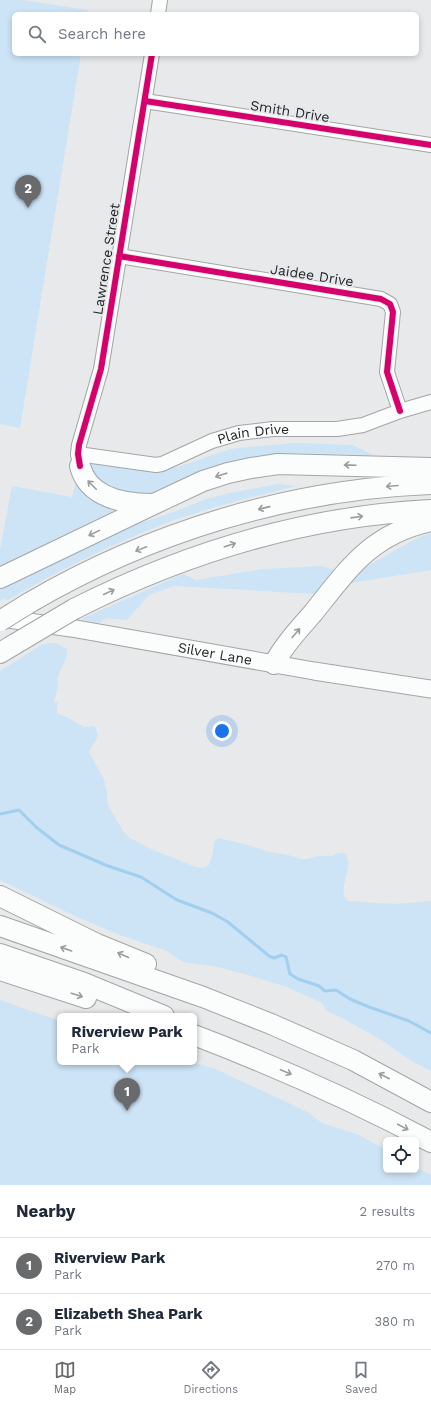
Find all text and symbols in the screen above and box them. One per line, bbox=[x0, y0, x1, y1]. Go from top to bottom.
search box bbox=[12, 12, 419, 56]
icon: search bbox=[26, 23, 48, 45]
text: Search here bbox=[58, 25, 146, 43]
street label: Smith Drive bbox=[249, 97, 331, 125]
pin: 2 bbox=[15, 175, 41, 208]
street label: Lawrence Street bbox=[89, 202, 123, 316]
street label: Jaidee Drive bbox=[269, 261, 355, 289]
street label: Plain Drive bbox=[215, 421, 289, 447]
one-way arrow bbox=[344, 461, 357, 469]
one-way arrow bbox=[215, 472, 228, 479]
one-way arrow bbox=[87, 480, 97, 490]
one-way arrow bbox=[386, 483, 399, 490]
one-way arrow bbox=[258, 504, 271, 512]
one-way arrow bbox=[350, 513, 363, 521]
one-way arrow bbox=[88, 530, 100, 537]
one-way arrow bbox=[224, 541, 236, 549]
one-way arrow bbox=[135, 545, 147, 553]
one-way arrow bbox=[102, 588, 114, 595]
one-way arrow bbox=[292, 627, 301, 638]
street label: Silver Lane bbox=[177, 639, 254, 668]
your location bbox=[212, 721, 232, 741]
one-way arrow bbox=[60, 945, 72, 953]
one-way arrow bbox=[117, 950, 129, 958]
one-way arrow bbox=[70, 992, 83, 999]
popup bbox=[57, 1013, 197, 1065]
text: Riverview Park bbox=[71, 1023, 183, 1041]
text: Park bbox=[71, 1041, 99, 1056]
one-way arrow bbox=[279, 1068, 291, 1076]
one-way arrow bbox=[379, 1072, 391, 1080]
pin: 1 bbox=[114, 1078, 140, 1111]
one-way arrow bbox=[397, 1124, 409, 1131]
map controls bbox=[383, 1137, 419, 1173]
button: locate bbox=[383, 1137, 419, 1173]
text: Nearby bbox=[16, 1201, 75, 1221]
text: 2 results bbox=[360, 1204, 415, 1219]
text: Riverview Park bbox=[54, 1249, 165, 1267]
text: 1 bbox=[26, 1258, 32, 1273]
text: 270 m bbox=[376, 1258, 415, 1273]
text: Park bbox=[54, 1267, 82, 1282]
text: Elizabeth Shea Park bbox=[54, 1305, 202, 1323]
text: 2 bbox=[25, 1314, 33, 1329]
text: 380 m bbox=[375, 1314, 415, 1329]
text: Park bbox=[54, 1323, 82, 1338]
tab: Map bbox=[54, 1359, 76, 1396]
tab: Directions bbox=[184, 1359, 238, 1396]
tab: Saved bbox=[345, 1359, 377, 1396]

